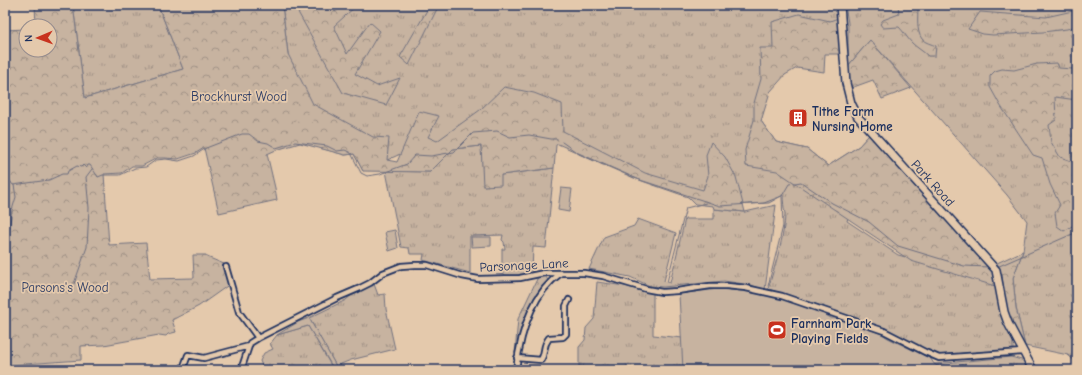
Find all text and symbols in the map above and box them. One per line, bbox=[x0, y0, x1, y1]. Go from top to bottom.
north arrow bbox=[18, 18, 58, 58]
text: N bbox=[22, 35, 35, 42]
park label: Brockhurst Wood bbox=[191, 89, 287, 104]
place label: Tithe Farm Nursing Home bbox=[812, 104, 893, 134]
building icon: Tithe Farm Nursing Home bbox=[787, 107, 809, 129]
street label: Park Road bbox=[908, 157, 958, 209]
street label: Parsonage Lane bbox=[479, 255, 569, 275]
park label: Parsons's Wood bbox=[21, 280, 109, 295]
place label: Farnham Park Playing Fields bbox=[791, 316, 872, 346]
sports icon: Farnham Park Playing Fields bbox=[766, 319, 788, 341]

